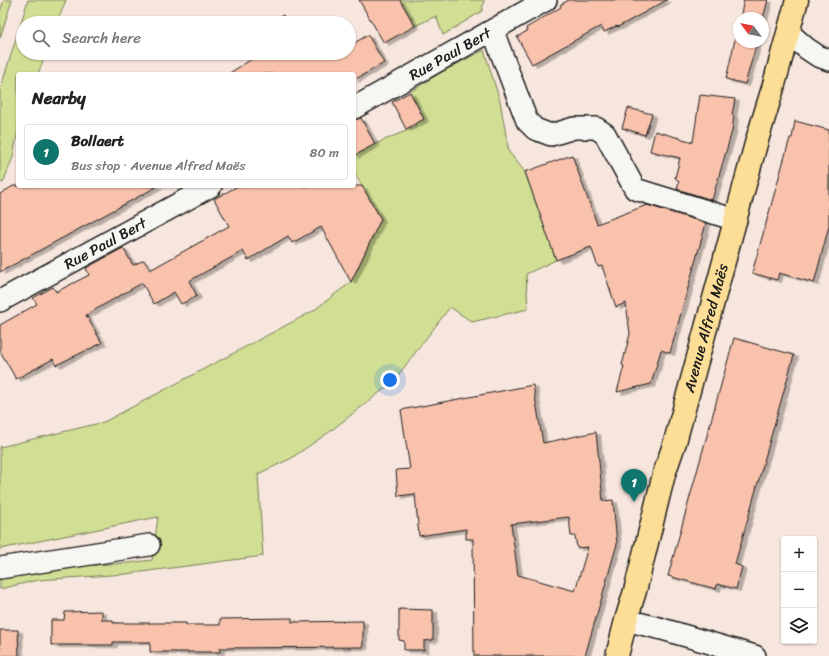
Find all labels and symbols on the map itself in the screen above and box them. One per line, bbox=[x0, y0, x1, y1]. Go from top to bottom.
north arrow bbox=[733, 12, 769, 48]
street label: Rue Paul Bert bbox=[404, 20, 497, 88]
street label: Rue Paul Bert bbox=[59, 210, 152, 277]
street label: Avenue Alfred Maës bbox=[676, 260, 736, 396]
your location bbox=[380, 370, 400, 390]
pin: 1 bbox=[621, 469, 647, 502]

